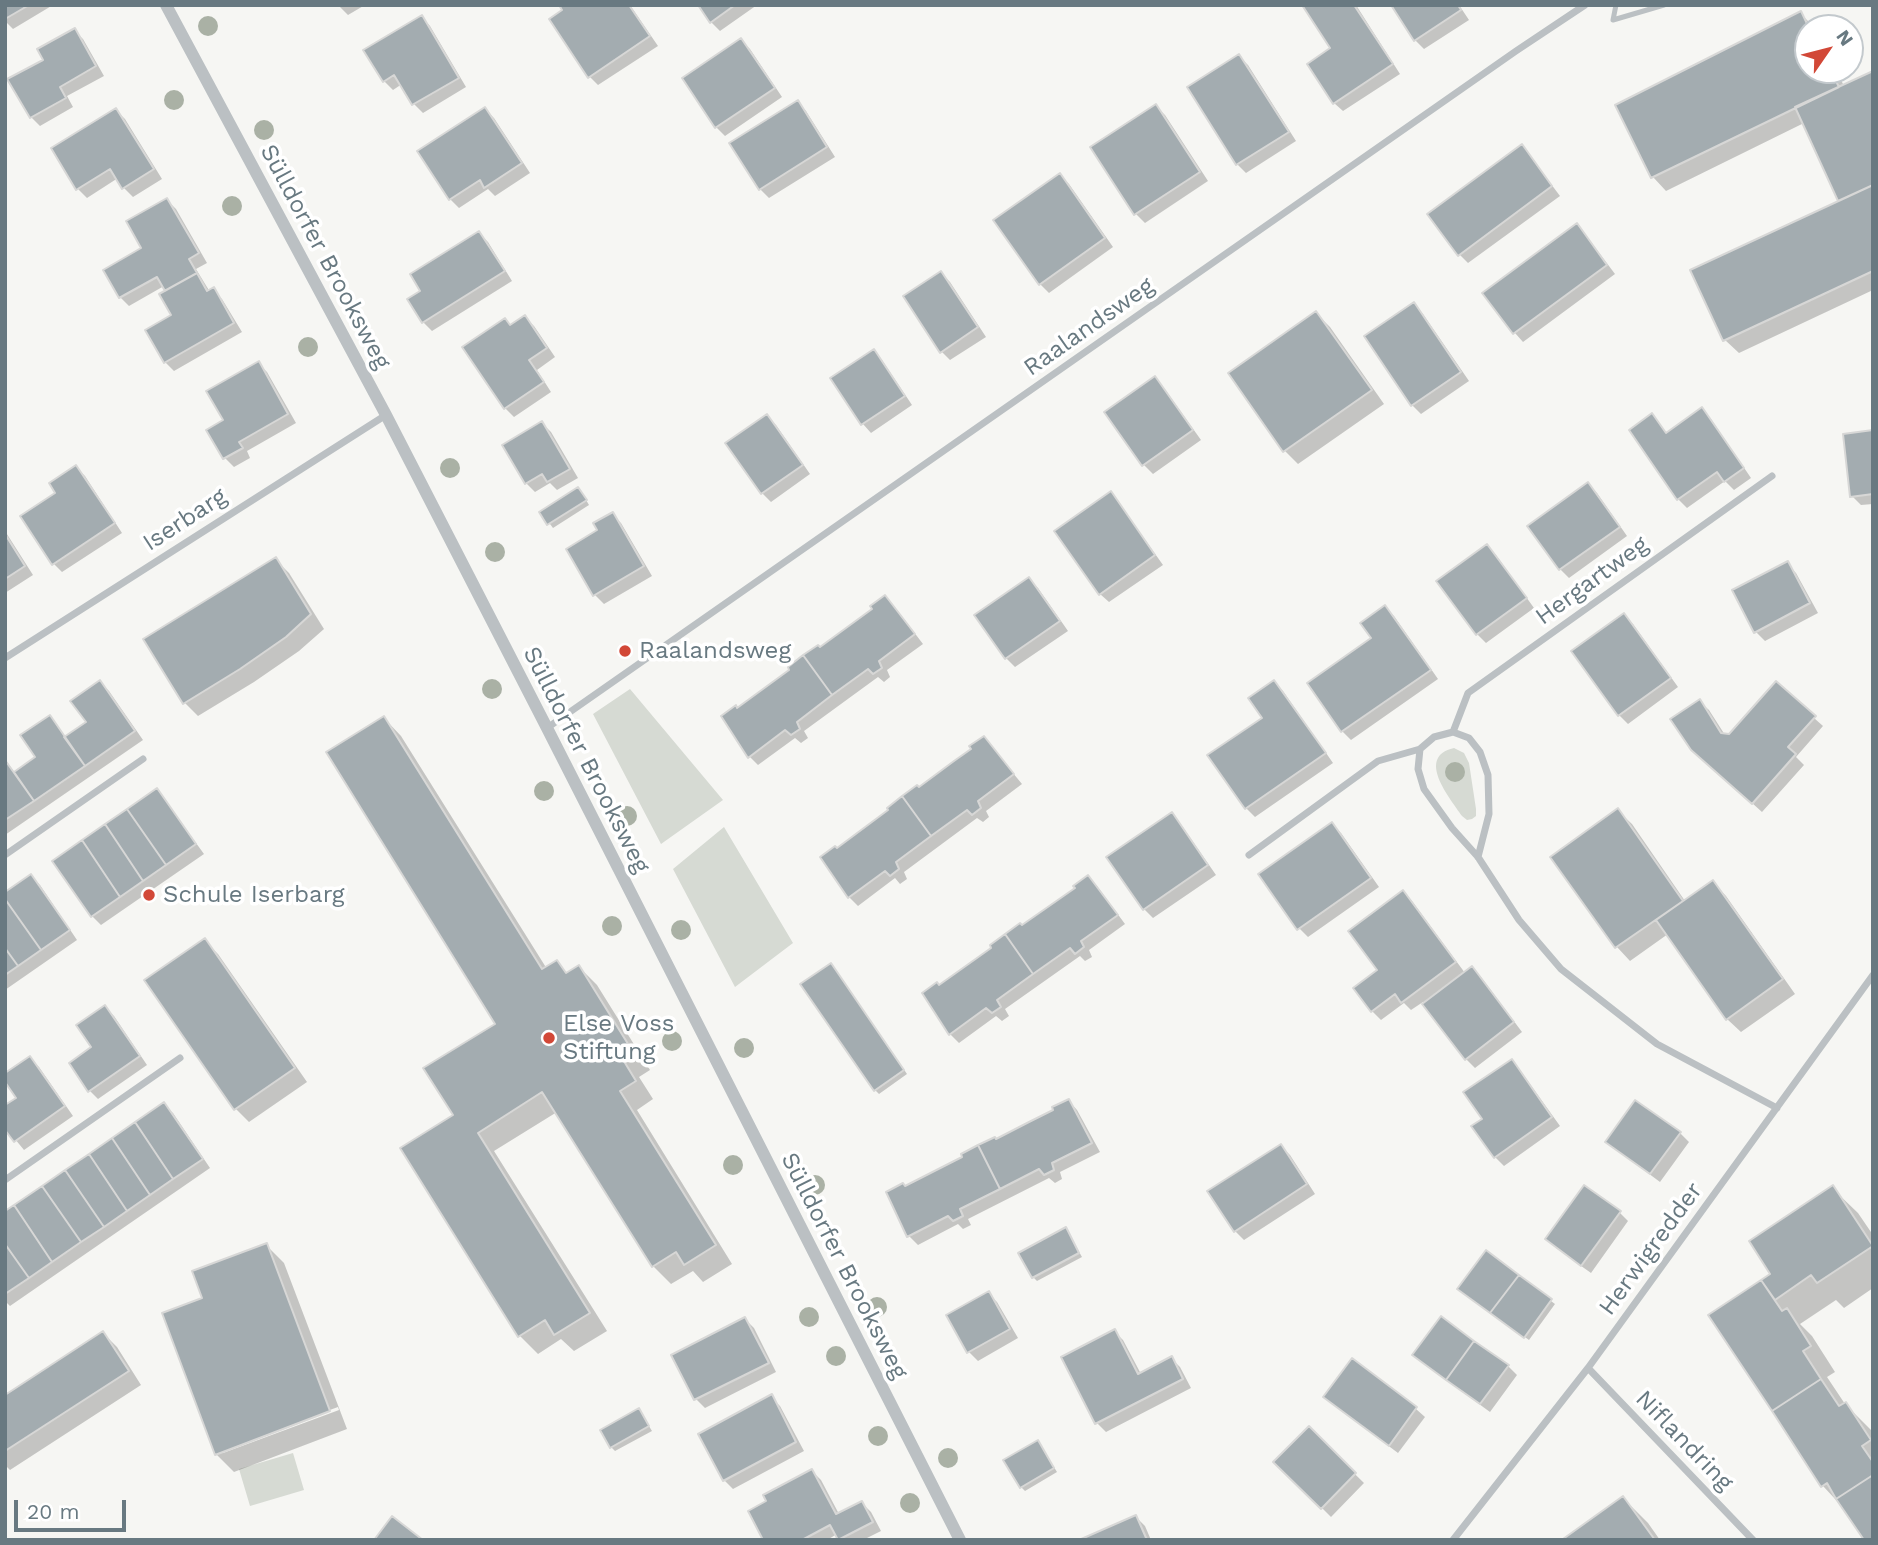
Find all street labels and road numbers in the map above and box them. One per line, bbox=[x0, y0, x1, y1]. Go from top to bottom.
street label: Sülldorfer Brooksweg bbox=[254, 140, 396, 374]
street label: Raalandsweg bbox=[1018, 272, 1160, 382]
street label: Iserbarg bbox=[138, 482, 232, 558]
street label: Hergartweg bbox=[1530, 530, 1654, 632]
street label: Sülldorfer Brooksweg bbox=[516, 642, 656, 878]
street label: Sülldorfer Brooksweg bbox=[774, 1148, 914, 1384]
street label: Herwigredder bbox=[1593, 1177, 1709, 1321]
street label: Niflandring bbox=[1629, 1385, 1739, 1497]

